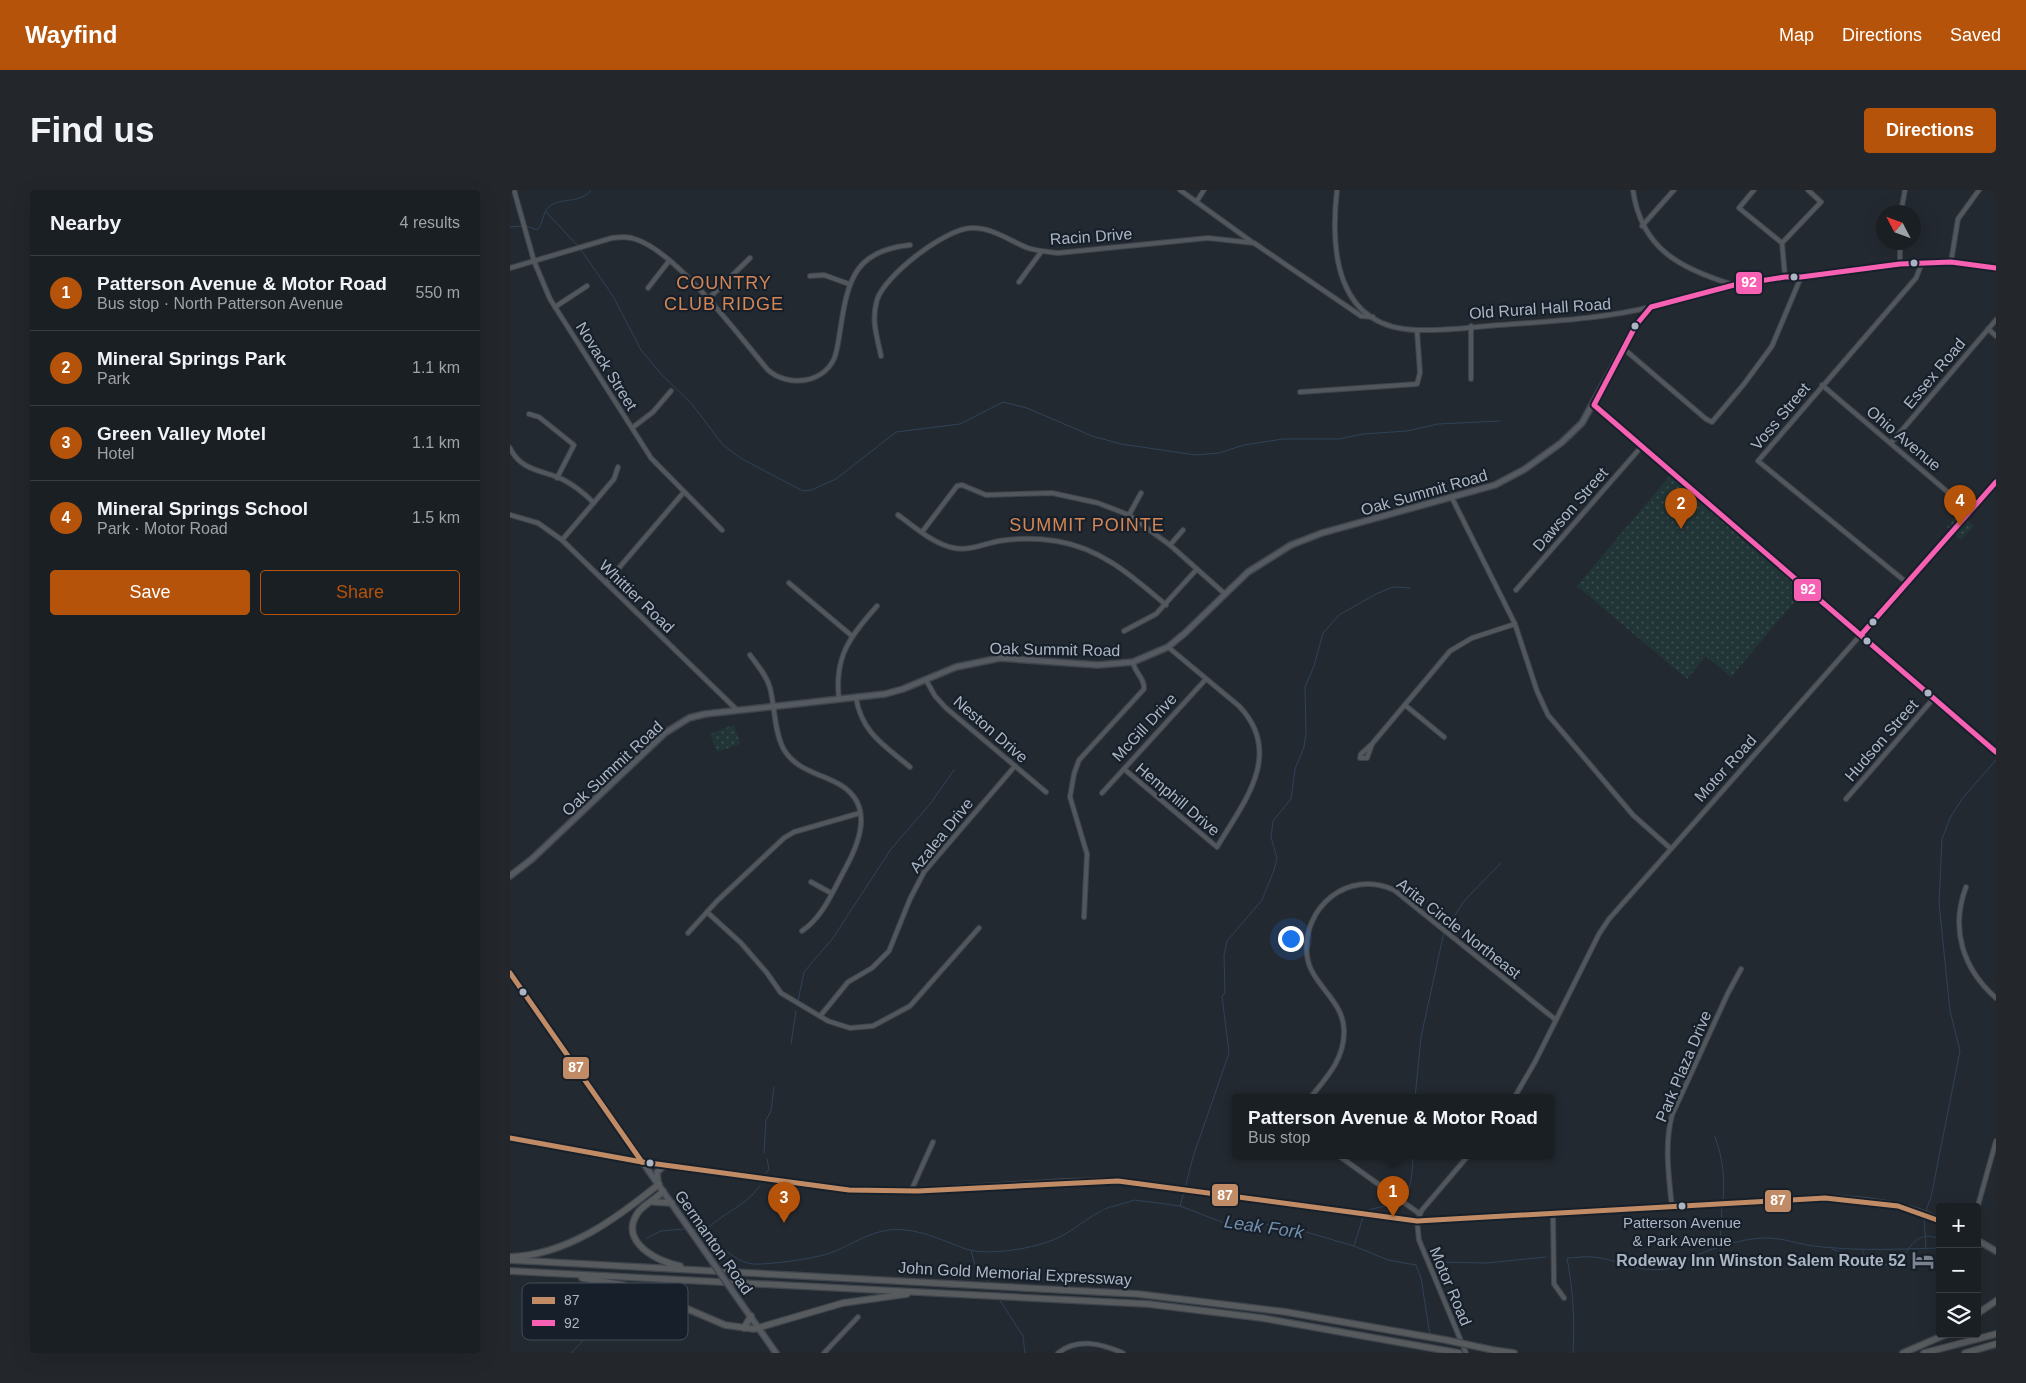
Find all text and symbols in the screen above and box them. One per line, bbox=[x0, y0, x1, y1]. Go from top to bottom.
text: Wayfind bbox=[25, 21, 117, 48]
text: Map bbox=[1779, 25, 1814, 45]
text: Directions bbox=[1842, 25, 1922, 45]
text: Saved bbox=[1950, 25, 2001, 45]
button: Directions bbox=[1864, 108, 1996, 153]
text: Find us bbox=[30, 110, 154, 149]
north arrow bbox=[1876, 205, 1921, 250]
text: Nearby bbox=[50, 211, 121, 234]
text: 4 results bbox=[400, 214, 460, 231]
street label: Racin Drive bbox=[1049, 225, 1133, 248]
unlabelled marker bbox=[1909, 258, 1919, 268]
line badge: 92 bbox=[1735, 271, 1763, 295]
unlabelled marker bbox=[1789, 272, 1799, 282]
text: Patterson Avenue & Motor Road bbox=[97, 273, 387, 294]
district label: COUNTRY CLUB RIDGE bbox=[664, 273, 784, 314]
text: 92 bbox=[1741, 274, 1757, 290]
text: 1 bbox=[62, 284, 70, 301]
text: 550 m bbox=[416, 284, 460, 301]
text: Bus stop · North Patterson Avenue bbox=[97, 295, 343, 312]
street label: Old Rural Hall Road bbox=[1468, 295, 1612, 322]
street label: Novack Street bbox=[573, 319, 641, 414]
unlabelled marker bbox=[1630, 321, 1640, 331]
street label: Essex Road bbox=[1900, 335, 1969, 412]
text: Mineral Springs Park bbox=[97, 348, 286, 369]
text: 2 bbox=[62, 359, 70, 376]
text: 1.1 km bbox=[412, 359, 460, 376]
text: Park bbox=[97, 370, 130, 387]
street label: Voss Street bbox=[1748, 379, 1814, 453]
street label: Ohio Avenue bbox=[1863, 403, 1944, 474]
text: Green Valley Motel bbox=[97, 423, 266, 444]
text: 3 bbox=[62, 434, 70, 451]
text: 1.1 km bbox=[412, 434, 460, 451]
text: Hotel bbox=[97, 445, 134, 462]
street label: Dawson Street bbox=[1530, 464, 1612, 555]
street label: Oak Summit Road bbox=[1359, 466, 1489, 519]
pin: 4 bbox=[1944, 485, 1976, 526]
pin: 2 bbox=[1665, 488, 1697, 529]
text: Mineral Springs School bbox=[97, 498, 308, 519]
text: 4 bbox=[62, 509, 70, 526]
text: 1.5 km bbox=[412, 509, 460, 526]
district label: SUMMIT POINTE bbox=[1009, 515, 1165, 535]
text: Park · Motor Road bbox=[97, 520, 228, 537]
street label: Whittier Road bbox=[596, 557, 677, 636]
button: Save bbox=[50, 570, 250, 615]
button: Share bbox=[260, 570, 460, 615]
line badge: 92 bbox=[1793, 578, 1822, 602]
text: 92 bbox=[1800, 581, 1816, 597]
unlabelled marker bbox=[1868, 617, 1878, 627]
unlabelled marker bbox=[1862, 636, 1872, 646]
street label: Oak Summit Road bbox=[989, 640, 1120, 659]
unlabelled marker bbox=[1923, 688, 1933, 698]
street label: McGill Drive bbox=[1109, 690, 1180, 765]
street label: Neston Drive bbox=[950, 693, 1031, 766]
street label: Hudson Street bbox=[1841, 696, 1922, 785]
street label: Oak Summit Road bbox=[559, 718, 666, 819]
street label: Motor Road bbox=[1691, 732, 1760, 805]
street label: Hemphill Drive bbox=[1132, 759, 1223, 839]
street label: Azalea Drive bbox=[906, 795, 977, 876]
street label: Arita Circle Northeast bbox=[1394, 875, 1524, 982]
your location bbox=[1278, 926, 1304, 952]
unlabelled marker bbox=[518, 987, 528, 997]
street label: Park Plaza Drive bbox=[1652, 1008, 1715, 1124]
line badge: 87 bbox=[562, 1056, 590, 1080]
text: 87 bbox=[568, 1059, 584, 1075]
popup bbox=[1232, 1094, 1554, 1159]
text: Patterson Avenue & Motor Road bbox=[1248, 1107, 1538, 1128]
text: Bus stop bbox=[1248, 1129, 1310, 1146]
unlabelled marker bbox=[645, 1158, 655, 1168]
pin: 1 bbox=[1377, 1176, 1409, 1217]
pin: 3 bbox=[768, 1182, 800, 1223]
line badge: 87 bbox=[1211, 1183, 1239, 1207]
street label: Germanton Road bbox=[671, 1187, 756, 1297]
text: 87 bbox=[1217, 1187, 1233, 1203]
line badge: 87 bbox=[1764, 1189, 1792, 1213]
text: 87 bbox=[1770, 1192, 1786, 1208]
marker: Patterson Avenue & Park Avenue bbox=[1677, 1201, 1687, 1211]
map controls bbox=[1936, 1203, 1981, 1338]
button: + bbox=[1936, 1203, 1981, 1248]
water label: Leak Fork bbox=[1223, 1212, 1306, 1243]
place label: Patterson Avenue & Park Avenue bbox=[1623, 1214, 1741, 1249]
street label: Motor Road bbox=[1426, 1244, 1475, 1328]
hotel icon: Rodeway Inn Winston Salem Route 52 bbox=[1910, 1247, 1936, 1273]
button: − bbox=[1936, 1248, 1981, 1293]
place label: Rodeway Inn Winston Salem Route 52 bbox=[1616, 1252, 1906, 1269]
street label: John Gold Memorial Expressway bbox=[898, 1259, 1132, 1288]
legend bbox=[522, 1283, 688, 1340]
text: 87 bbox=[564, 1292, 580, 1308]
button: layers bbox=[1936, 1293, 1981, 1338]
text: 92 bbox=[564, 1315, 580, 1331]

